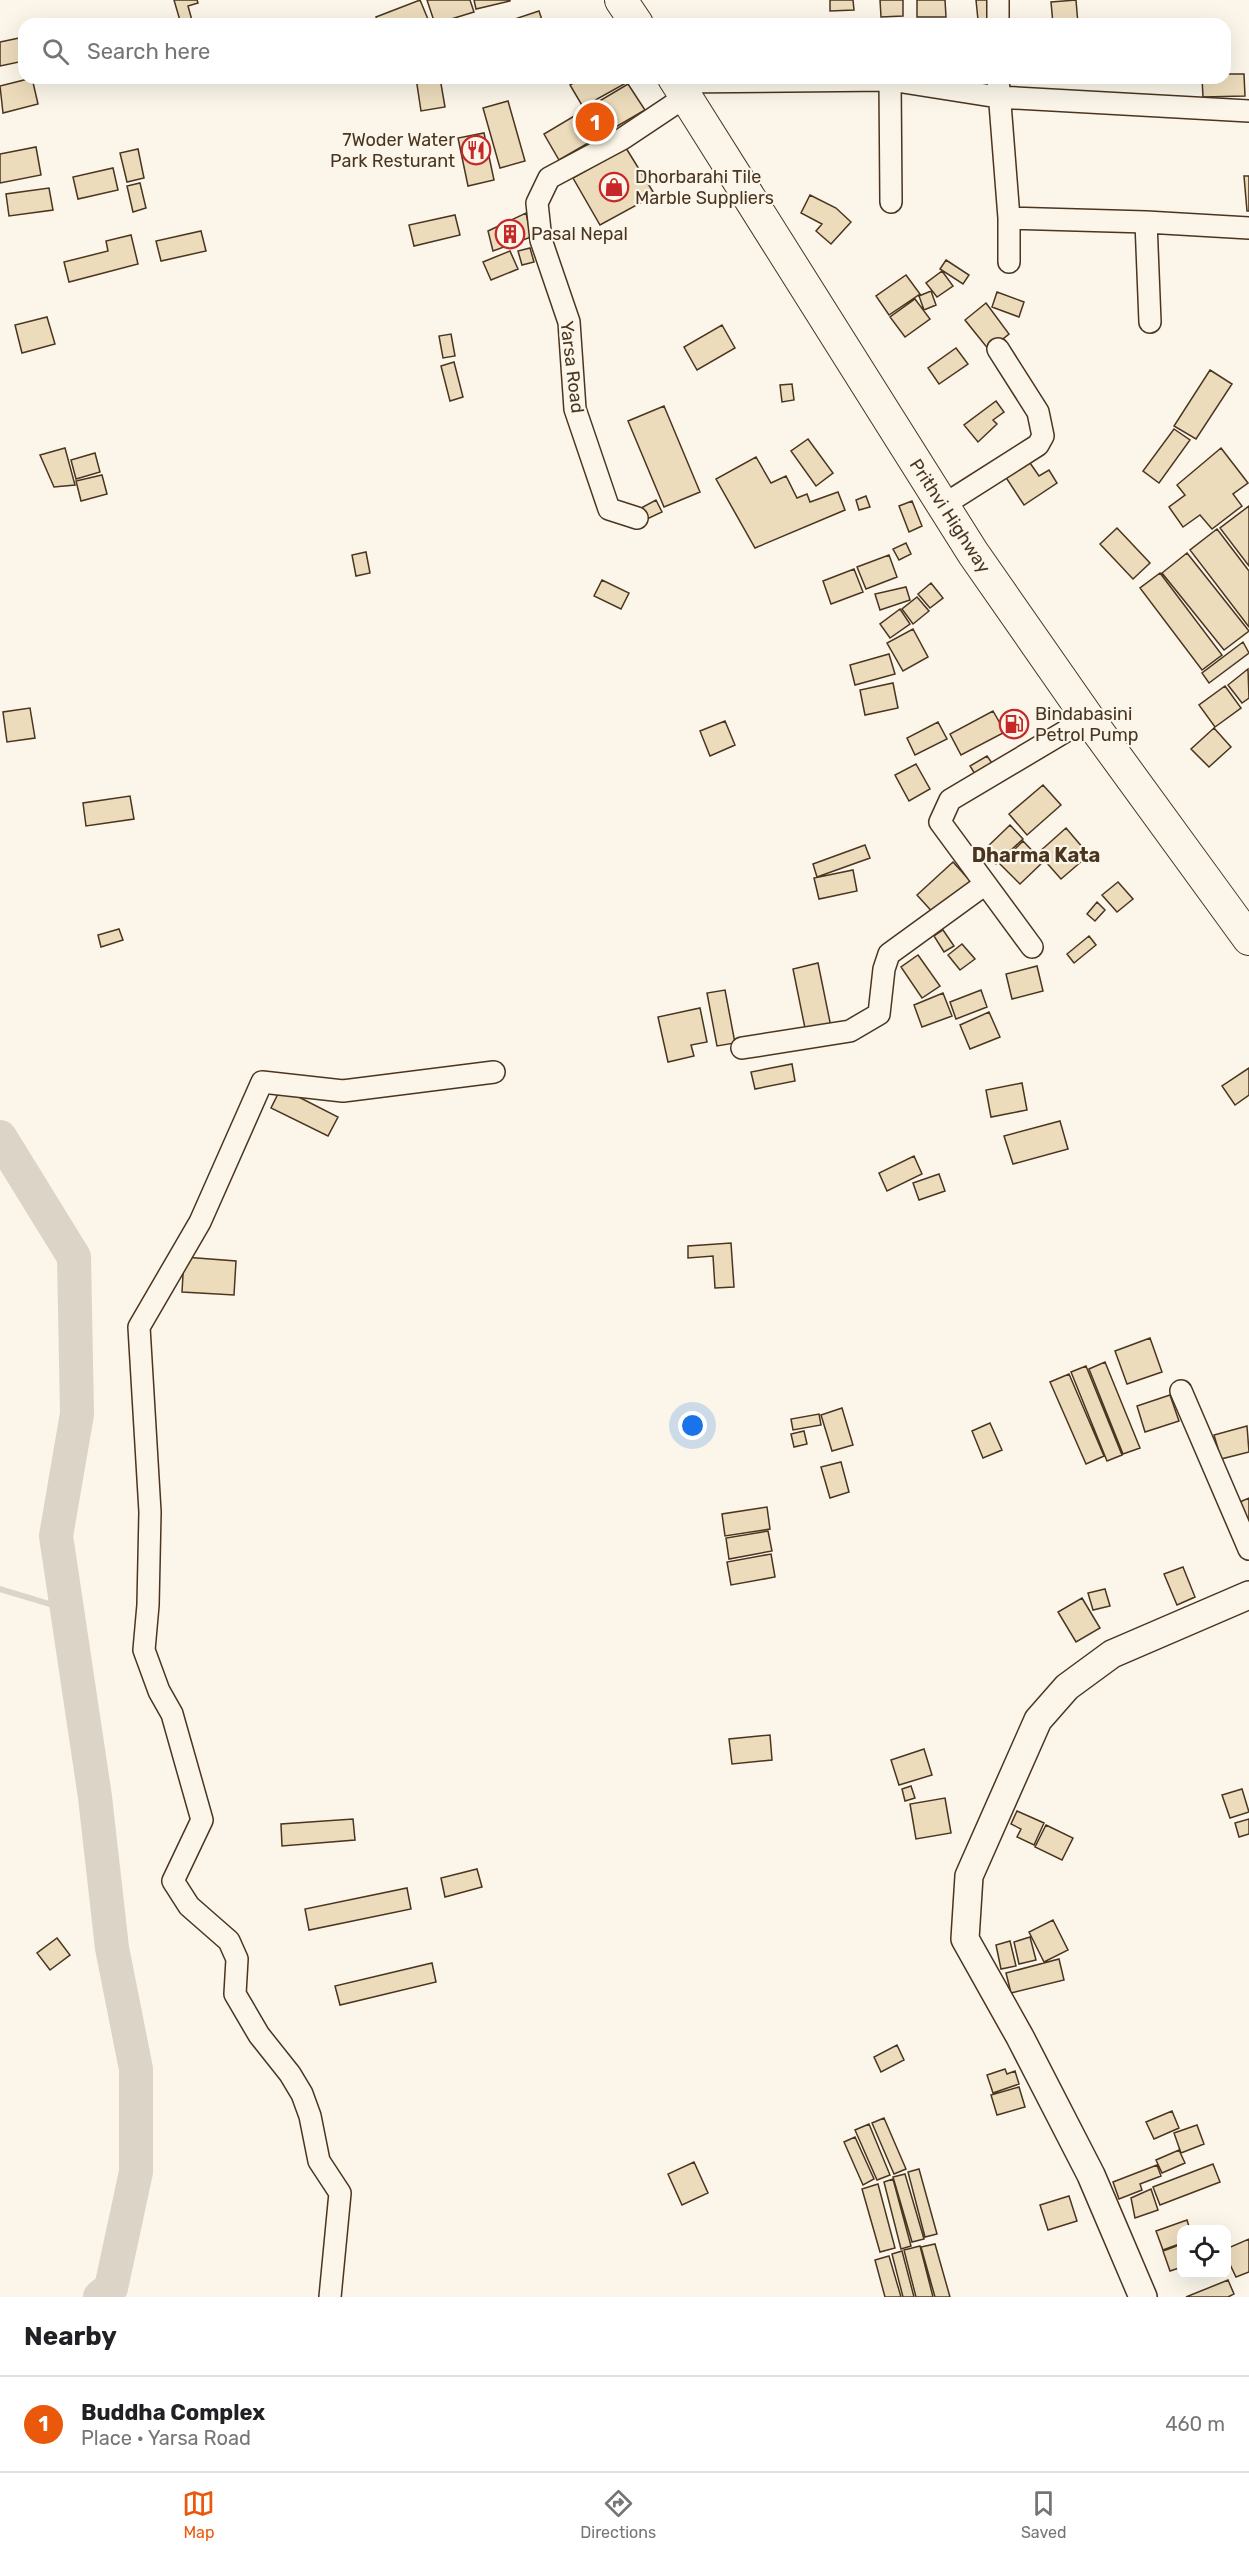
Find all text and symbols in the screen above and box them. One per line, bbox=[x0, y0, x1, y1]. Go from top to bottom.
search box bbox=[18, 18, 1231, 84]
icon: search bbox=[39, 35, 72, 68]
text: Search here bbox=[87, 38, 210, 65]
pin: 1 bbox=[576, 100, 614, 144]
place label: 7Woder Water Park Resturant bbox=[330, 129, 455, 172]
restaurant icon: 7Woder Water Park Resturant bbox=[460, 134, 492, 166]
place label: Dhorbarahi Tile Marble Suppliers bbox=[635, 166, 774, 209]
shop icon: Dhorbarahi Tile Marble Suppliers bbox=[598, 171, 630, 203]
building icon: Pasal Nepal bbox=[494, 218, 526, 250]
place label: Pasal Nepal bbox=[531, 223, 628, 245]
street label: Yarsa Road bbox=[555, 320, 589, 414]
street label: Prithvi Highway bbox=[905, 455, 995, 577]
place label: Bindabasini Petrol Pump bbox=[1035, 703, 1138, 746]
fuel station icon: Bindabasini Petrol Pump bbox=[998, 708, 1030, 740]
district label: Dharma Kata bbox=[972, 843, 1100, 867]
your location bbox=[678, 1411, 707, 1440]
map controls bbox=[1177, 2225, 1231, 2279]
button: locate bbox=[1177, 2225, 1231, 2279]
text: Nearby bbox=[24, 2321, 117, 2352]
text: Buddha Complex bbox=[81, 2399, 265, 2426]
text: 1 bbox=[39, 2412, 48, 2436]
text: 460 m bbox=[1165, 2412, 1225, 2436]
text: Place · Yarsa Road bbox=[81, 2426, 251, 2450]
tab: Map bbox=[182, 2487, 215, 2542]
tab: Directions bbox=[580, 2487, 656, 2542]
tab: Saved bbox=[1021, 2487, 1067, 2542]

